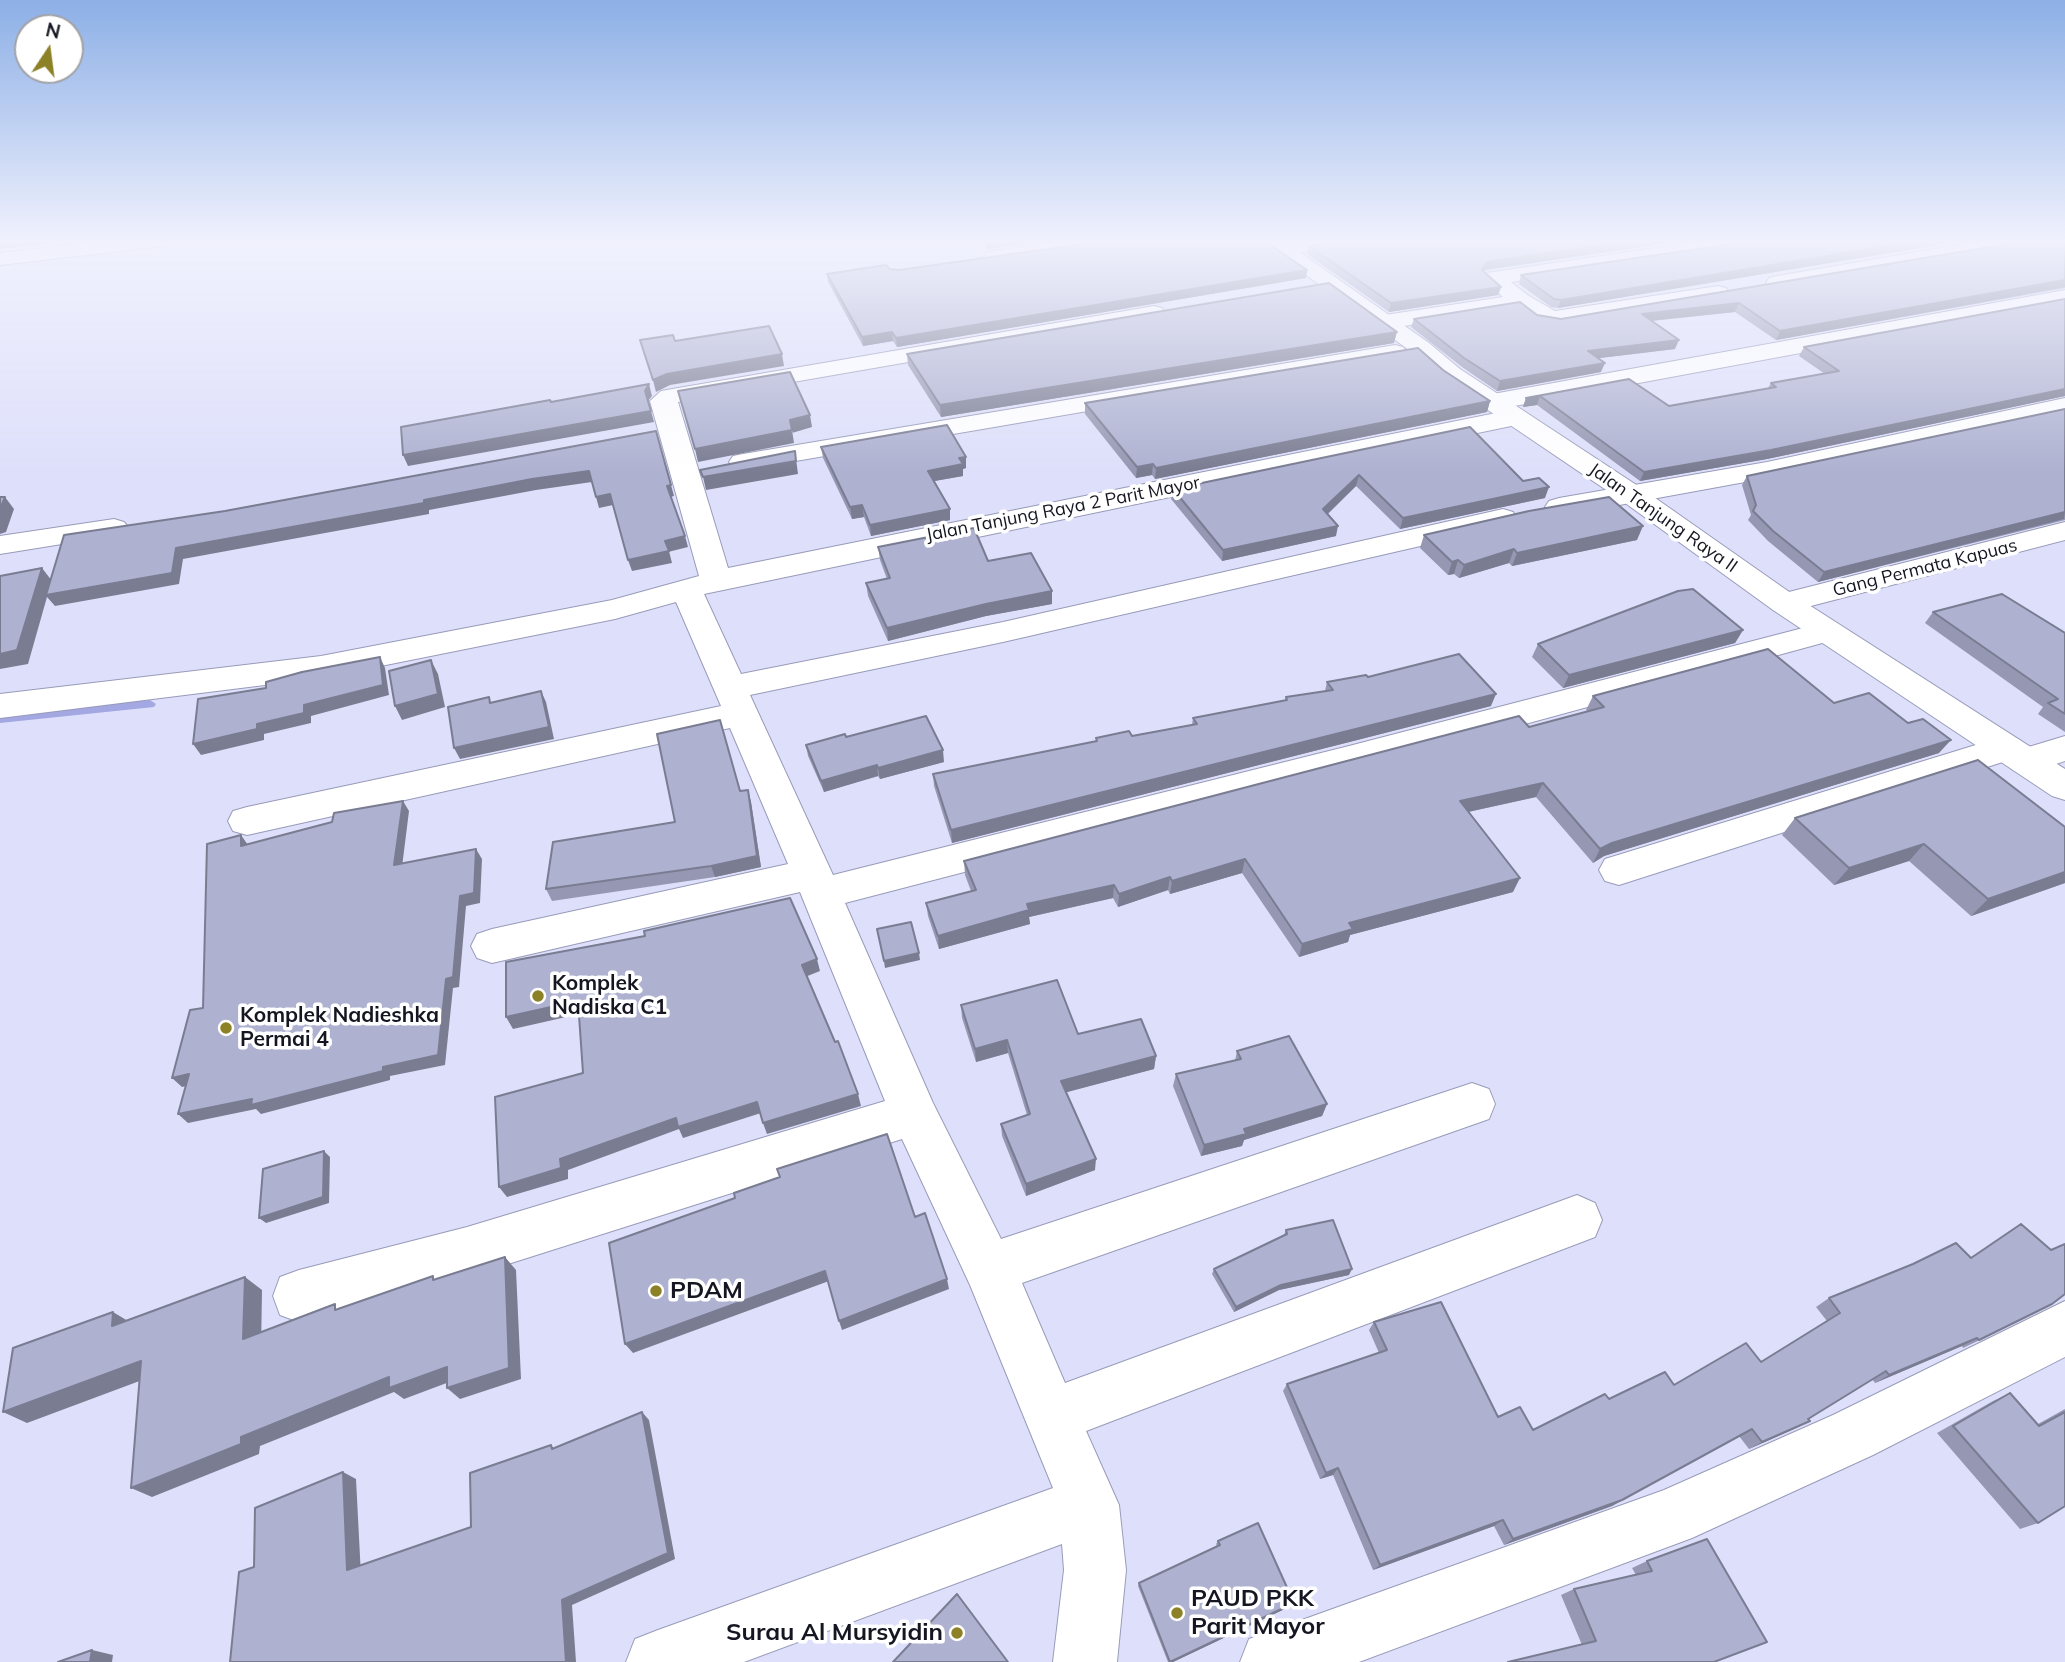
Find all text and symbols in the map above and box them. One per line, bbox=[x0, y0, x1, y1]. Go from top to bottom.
north arrow bbox=[14, 14, 84, 84]
text: N bbox=[44, 17, 63, 44]
street label: Jalan Tanjung Raya II bbox=[1585, 459, 1741, 577]
street label: Jalan Tanjung Raya 2 Parit Mayor bbox=[924, 472, 1202, 546]
street label: Gang Permata Kapuas bbox=[1831, 535, 2019, 601]
place label: Komplek Nadiska C1 bbox=[552, 971, 667, 1021]
marker: Komplek Nadiska C1 bbox=[530, 988, 546, 1004]
place label: Komplek Nadieshka Permai 4 bbox=[240, 1003, 439, 1053]
marker: Komplek Nadieshka Permai 4 bbox=[218, 1020, 234, 1036]
place label: PDAM bbox=[670, 1277, 743, 1305]
marker: PDAM bbox=[648, 1283, 664, 1299]
place label: PAUD PKK Parit Mayor bbox=[1191, 1585, 1325, 1641]
marker: PAUD PKK Parit Mayor bbox=[1169, 1605, 1185, 1621]
place label: Surau Al Mursyidin bbox=[726, 1619, 943, 1647]
marker: Surau Al Mursyidin bbox=[949, 1625, 965, 1641]

